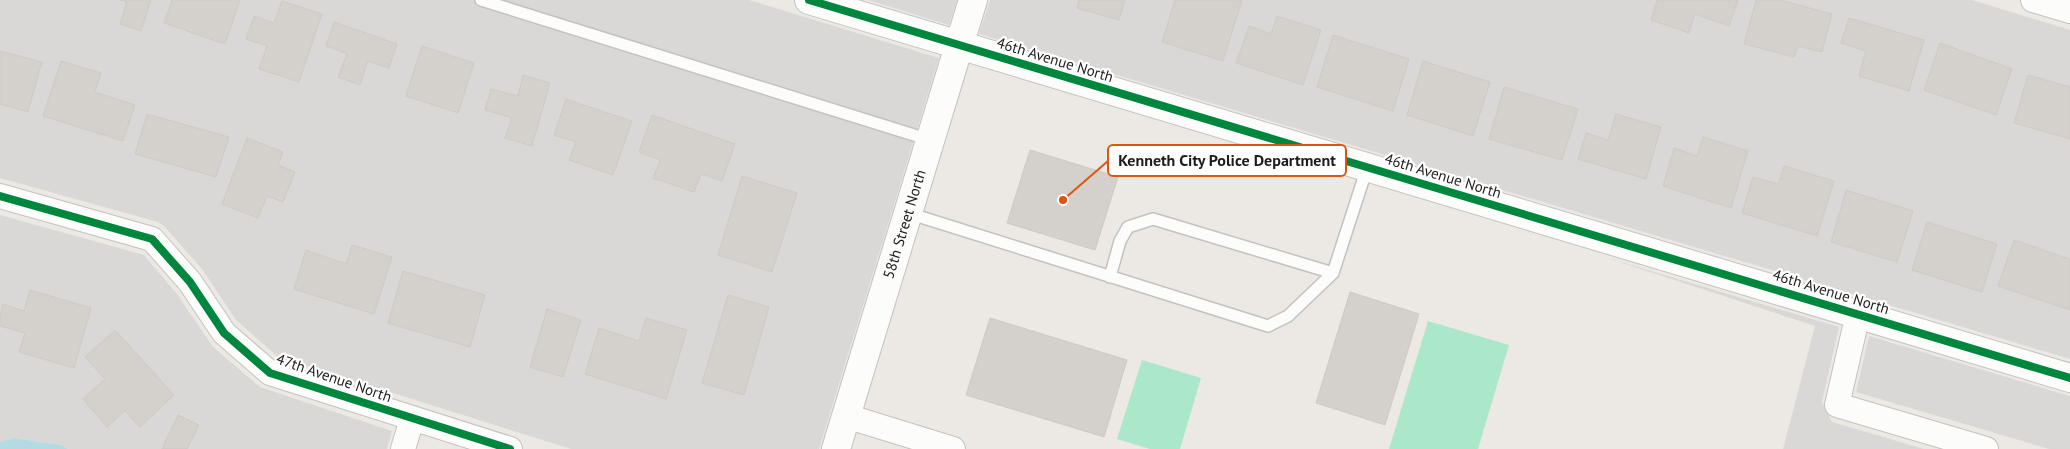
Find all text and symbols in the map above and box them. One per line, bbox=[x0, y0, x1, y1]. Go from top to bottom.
street label: 46th Avenue North bbox=[995, 33, 1116, 86]
callout: Kenneth City Police Department bbox=[1108, 145, 1346, 176]
street label: 46th Avenue North bbox=[1383, 149, 1504, 202]
text: Kenneth City Police Department bbox=[1118, 150, 1336, 170]
street label: 58th Street North bbox=[879, 167, 930, 281]
street label: 46th Avenue North bbox=[1771, 265, 1892, 318]
street label: 47th Avenue North bbox=[274, 349, 394, 406]

